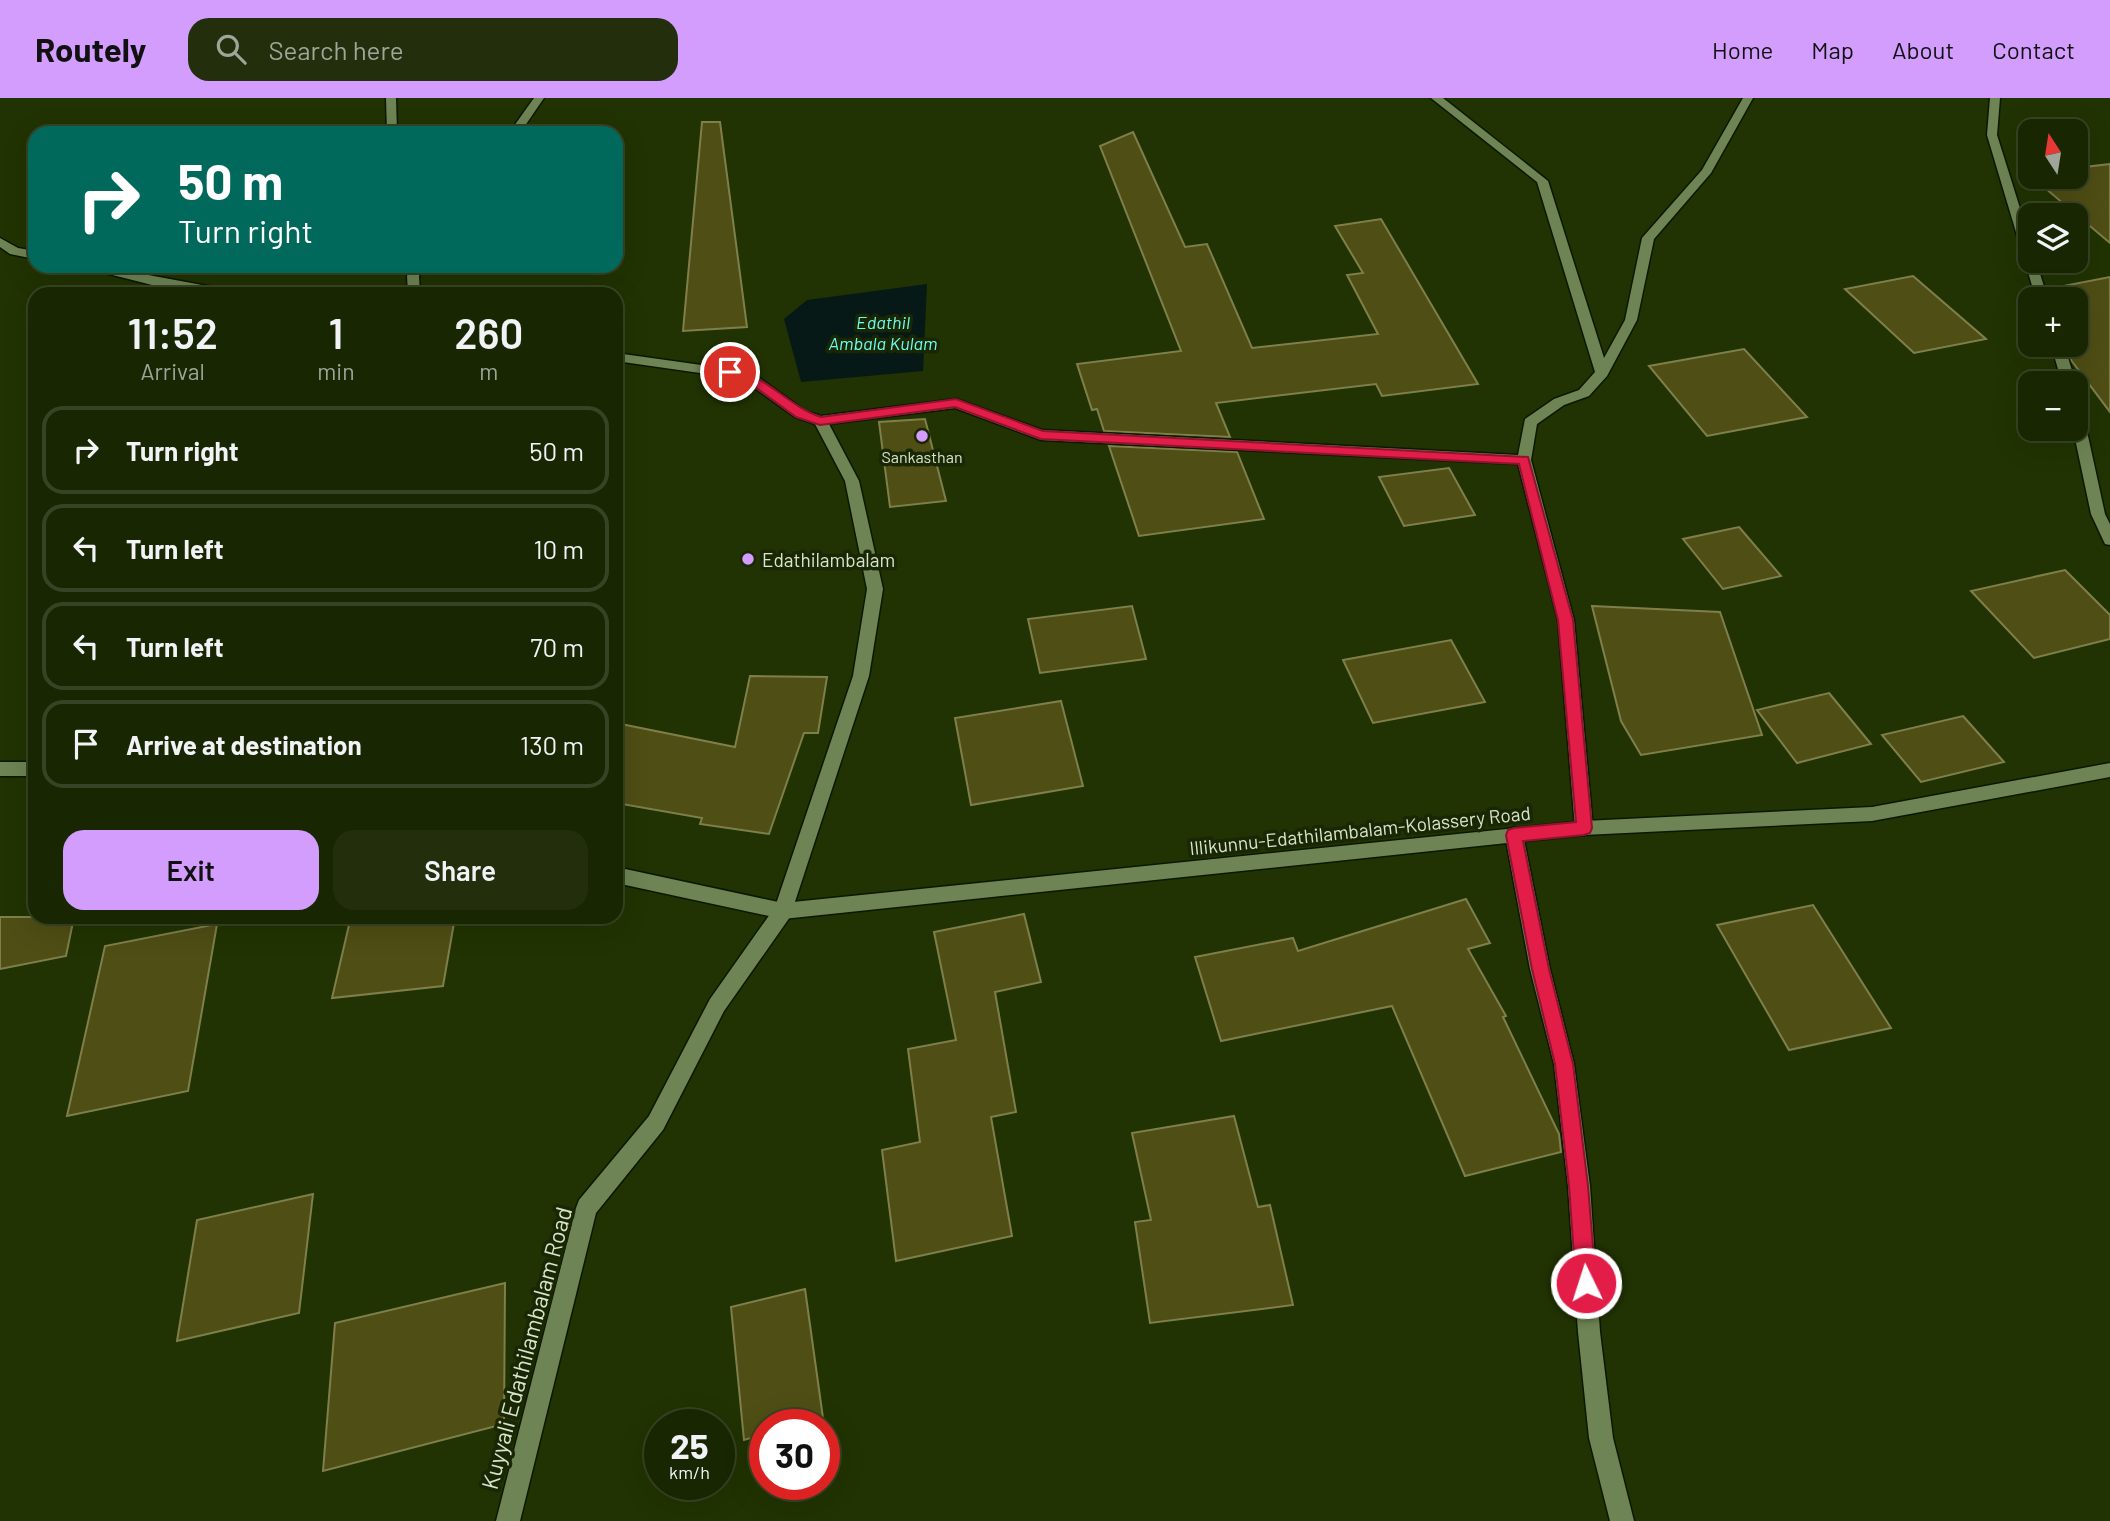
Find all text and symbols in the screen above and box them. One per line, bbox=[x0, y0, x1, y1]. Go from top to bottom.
search box bbox=[188, 18, 678, 81]
text: Routely bbox=[35, 29, 146, 69]
icon: search bbox=[212, 30, 250, 68]
text: Search here bbox=[268, 34, 404, 65]
text: Home bbox=[1712, 35, 1773, 64]
text: Map bbox=[1811, 35, 1854, 64]
text: About bbox=[1892, 35, 1954, 64]
text: Contact bbox=[1992, 35, 2075, 64]
north arrow bbox=[2018, 119, 2088, 189]
map controls bbox=[2018, 119, 2088, 441]
text: 50 m bbox=[178, 151, 283, 210]
icon: right bbox=[63, 154, 154, 245]
button: layers bbox=[2018, 203, 2088, 273]
text: Turn right bbox=[178, 211, 313, 249]
button: + bbox=[2018, 287, 2088, 357]
text: 11:52 bbox=[128, 307, 218, 357]
text: 1 bbox=[329, 307, 343, 357]
text: 260 bbox=[454, 307, 523, 357]
water label: Edathil Ambala Kulam bbox=[828, 311, 938, 354]
pin bbox=[700, 342, 760, 402]
icon: arrive bbox=[711, 353, 749, 391]
text: Arrival bbox=[141, 357, 205, 385]
text: min bbox=[317, 357, 355, 385]
text: m bbox=[479, 357, 498, 385]
button: − bbox=[2018, 371, 2088, 441]
marker: Sankasthan bbox=[914, 428, 930, 444]
icon: right bbox=[67, 431, 105, 469]
text: Turn right bbox=[126, 435, 239, 466]
text: 50 m bbox=[529, 435, 584, 466]
place label: Sankasthan bbox=[881, 447, 963, 466]
icon: left bbox=[67, 529, 105, 567]
text: Turn left bbox=[126, 533, 224, 564]
text: 10 m bbox=[534, 533, 584, 564]
place label: Edathilambalam bbox=[762, 548, 895, 571]
marker: Edathilambalam bbox=[740, 551, 756, 567]
icon: left bbox=[67, 627, 105, 665]
text: Turn left bbox=[126, 631, 224, 662]
text: 70 m bbox=[530, 631, 584, 662]
icon: arrive bbox=[67, 725, 105, 763]
text: Arrive at destination bbox=[126, 729, 362, 760]
text: 130 m bbox=[520, 729, 584, 760]
street label: Illikunnu-Edathilambalam-Kolassery Road bbox=[1188, 801, 1532, 859]
button: Exit bbox=[63, 830, 319, 910]
button: Share bbox=[333, 830, 588, 910]
street label: Kuyyali Edathilambalam Road bbox=[475, 1204, 577, 1492]
position arrow bbox=[1549, 1246, 1623, 1320]
speed limit sign: 30 bbox=[749, 1409, 840, 1500]
text: 25 bbox=[670, 1424, 709, 1466]
text: km/h bbox=[669, 1461, 710, 1483]

